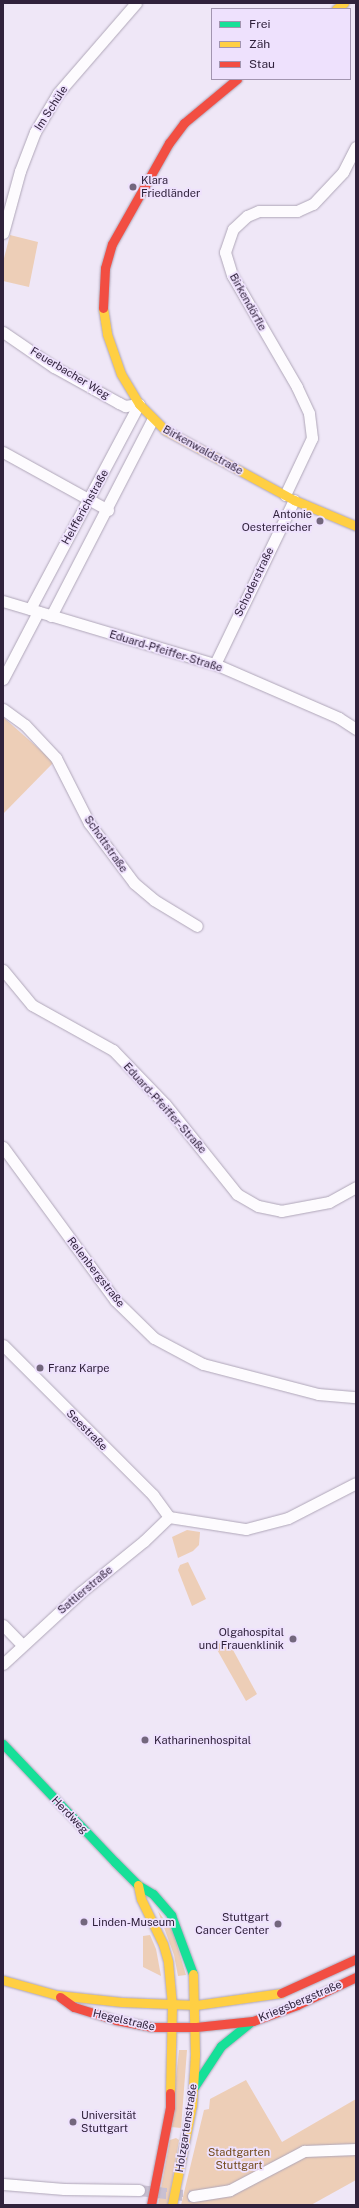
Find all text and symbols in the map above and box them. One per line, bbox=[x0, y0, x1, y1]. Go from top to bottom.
legend bbox=[211, 8, 351, 80]
text: Frei bbox=[249, 17, 271, 31]
text: Zäh bbox=[249, 37, 270, 51]
text: Stau bbox=[249, 57, 275, 71]
street label: Im Schüle bbox=[32, 83, 70, 133]
place label: Klara Friedländer bbox=[141, 174, 200, 200]
marker: Klara Friedländer bbox=[128, 182, 138, 192]
street label: Birkendörfle bbox=[227, 271, 269, 333]
street label: Feuerbacher Weg bbox=[28, 344, 112, 402]
street label: Birkenwaldstraße bbox=[161, 423, 245, 477]
street label: Helfferichstraße bbox=[59, 467, 111, 547]
place label: Antonie Oesterreicher bbox=[242, 508, 312, 534]
marker: Antonie Oesterreicher bbox=[315, 516, 325, 526]
street label: Schoderstraße bbox=[232, 545, 276, 619]
street label: Eduard-Pfeiffer-Straße bbox=[108, 627, 224, 675]
street label: Schottstraße bbox=[82, 813, 130, 875]
street label: Eduard-Pfeiffer-Straße bbox=[121, 1060, 209, 1156]
street label: Relenbergstraße bbox=[65, 1234, 127, 1310]
place label: Franz Karpe bbox=[48, 1361, 110, 1375]
marker: Franz Karpe bbox=[35, 1363, 45, 1373]
street label: Seestraße bbox=[64, 1407, 110, 1453]
street label: Sattlerstraße bbox=[55, 1563, 115, 1617]
place label: Olgahospital und Frauenklinik bbox=[199, 1626, 284, 1652]
marker: Olgahospital und Frauenklinik bbox=[287, 1633, 299, 1645]
place label: Katharinenhospital bbox=[154, 1733, 251, 1747]
marker: Katharinenhospital bbox=[139, 1734, 151, 1746]
street label: Herdweg bbox=[49, 1794, 91, 1836]
place label: Stuttgart Cancer Center bbox=[195, 1911, 269, 1937]
place label: Linden-Museum bbox=[92, 1915, 175, 1929]
marker: Linden-Museum bbox=[79, 1917, 89, 1927]
marker: Stuttgart Cancer Center bbox=[272, 1918, 284, 1930]
street label: Kriegsbergstraße bbox=[256, 1978, 344, 2024]
street label: Hegelstraße bbox=[92, 2006, 156, 2034]
street label: Holzgartenstraße bbox=[172, 2083, 200, 2173]
place label: Universität Stuttgart bbox=[81, 2109, 136, 2135]
marker: Universität Stuttgart bbox=[68, 2117, 78, 2127]
park label: Stadtgarten Stuttgart bbox=[208, 2146, 270, 2172]

